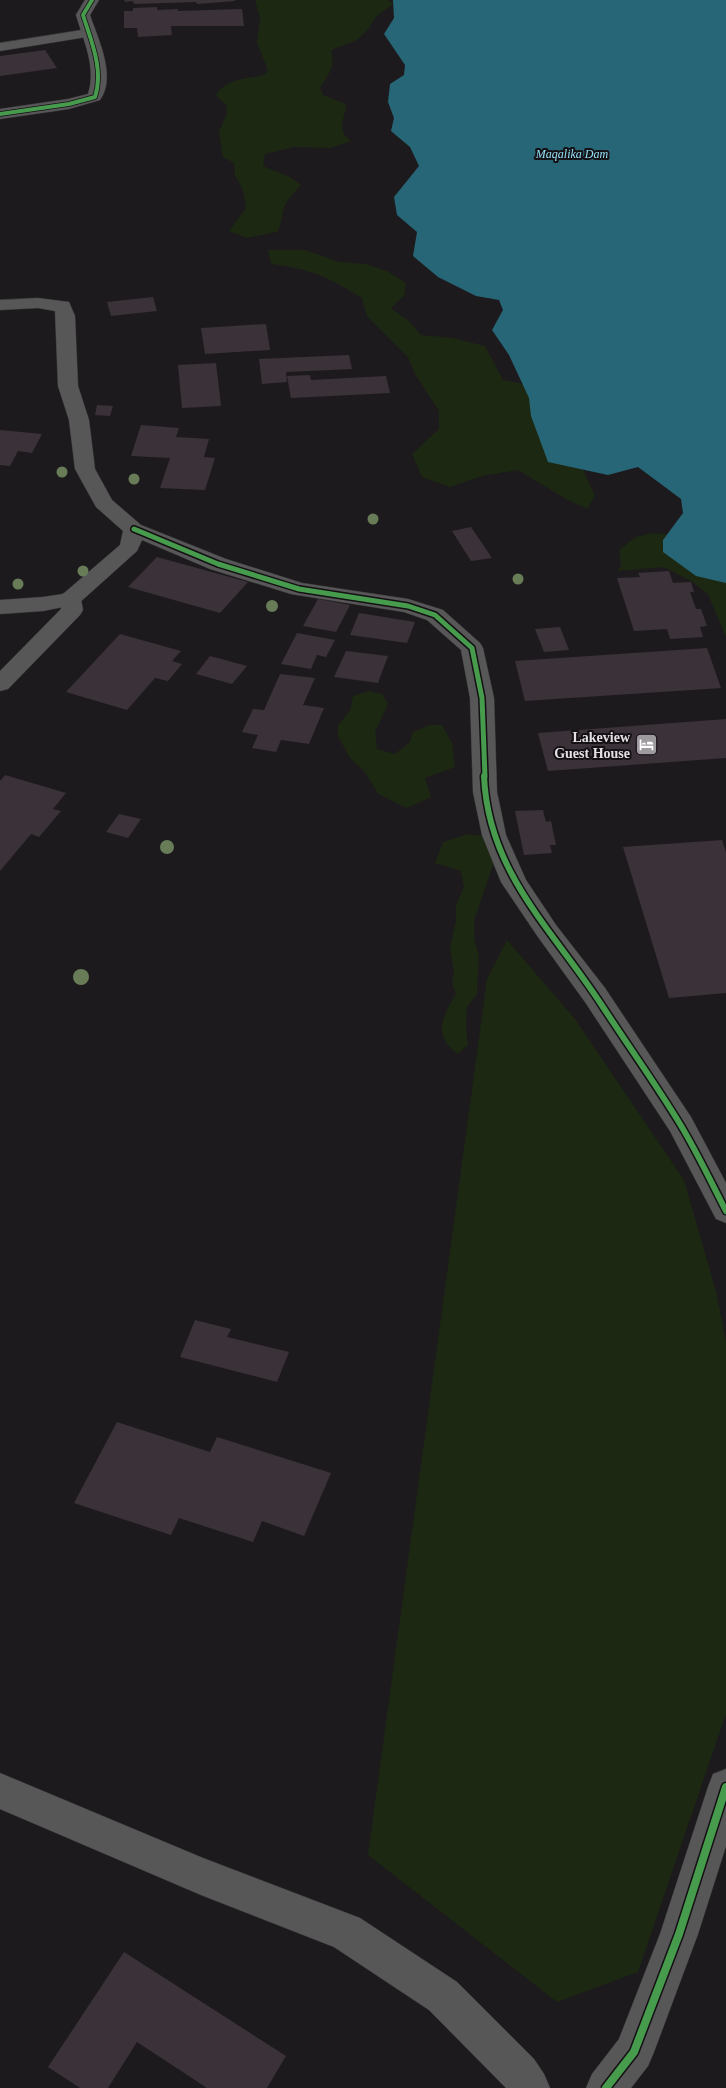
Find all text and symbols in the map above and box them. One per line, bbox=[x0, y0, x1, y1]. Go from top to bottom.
water label: Maqalika Dam bbox=[535, 147, 608, 161]
place label: Lakeview Guest House bbox=[554, 730, 631, 761]
hotel icon: Lakeview Guest House bbox=[634, 733, 658, 757]

